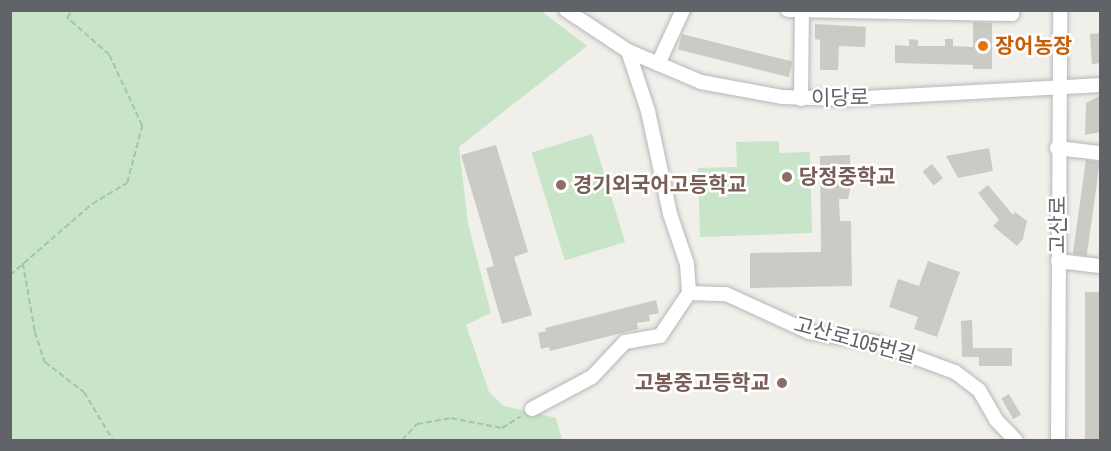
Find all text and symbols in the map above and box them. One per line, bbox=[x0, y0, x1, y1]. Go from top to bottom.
place label: 장어농장 bbox=[995, 33, 1072, 59]
marker: 장어농장 bbox=[976, 39, 990, 53]
street label: 이당로 bbox=[811, 85, 869, 111]
place label: 당정중학교 bbox=[799, 164, 896, 190]
marker: 당정중학교 bbox=[780, 170, 794, 184]
place label: 경기외국어고등학교 bbox=[573, 172, 747, 198]
marker: 경기외국어고등학교 bbox=[554, 178, 568, 192]
street label: 고산로 bbox=[1045, 196, 1071, 254]
street label: 고산로105번길 bbox=[791, 312, 919, 368]
place label: 고봉중고등학교 bbox=[635, 370, 770, 396]
marker: 고봉중고등학교 bbox=[775, 376, 789, 390]

